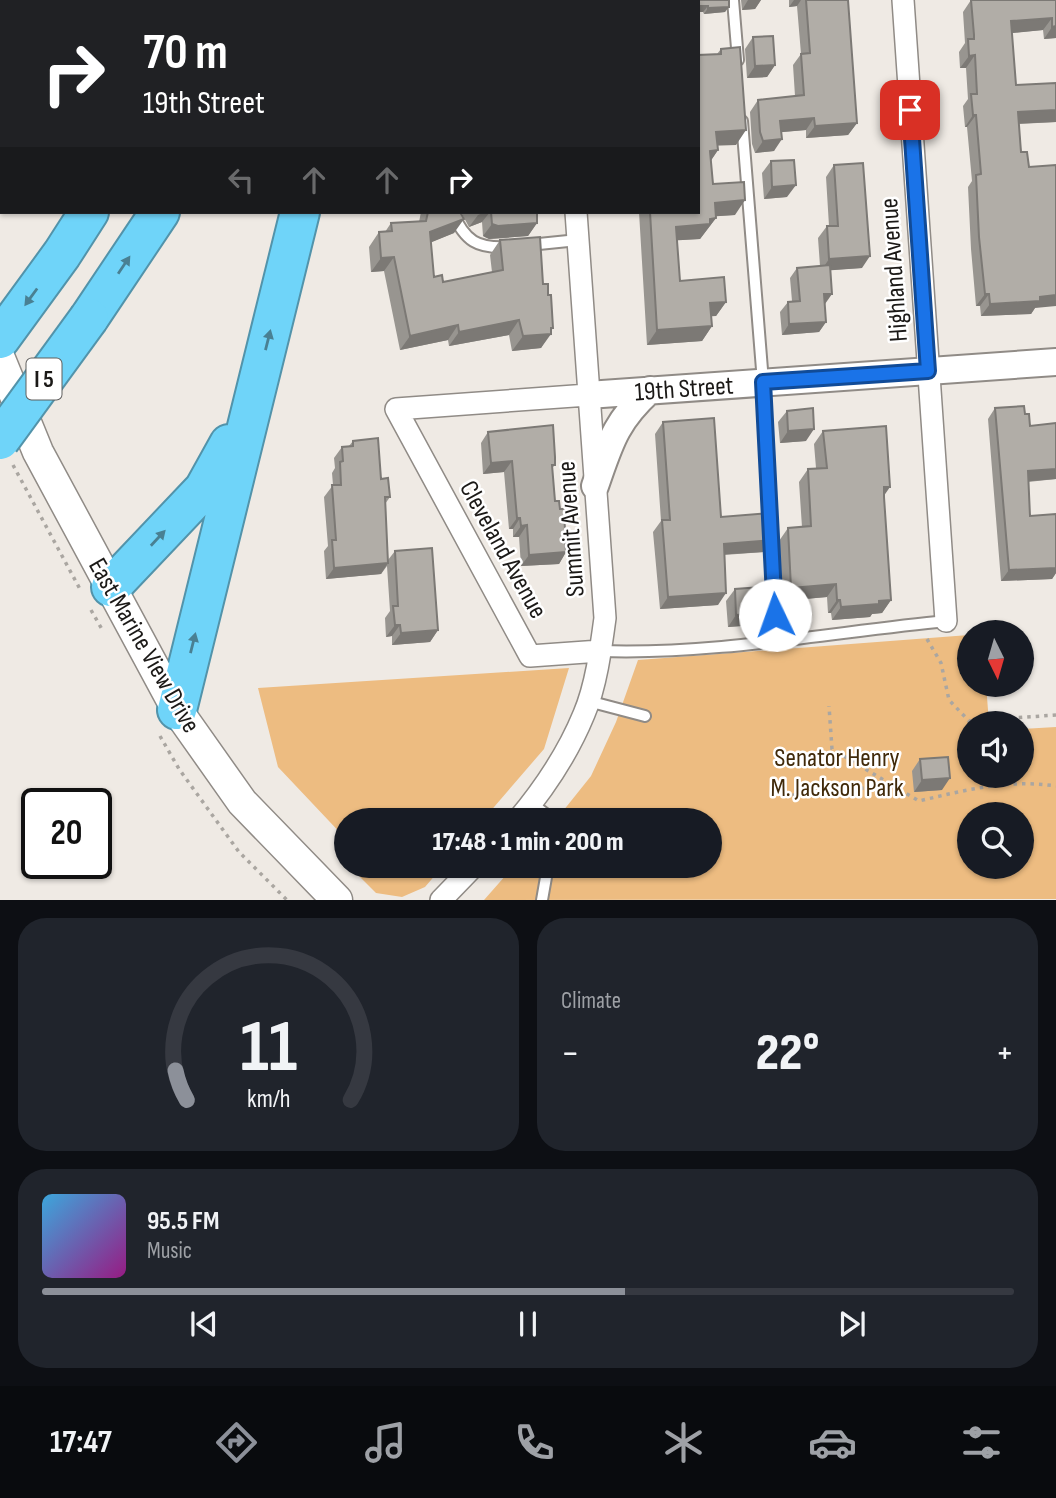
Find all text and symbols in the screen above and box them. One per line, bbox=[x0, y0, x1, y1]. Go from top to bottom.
text: 70 m bbox=[143, 24, 228, 83]
icon: right bbox=[28, 28, 119, 119]
pin bbox=[880, 80, 940, 140]
text: 19th Street bbox=[143, 84, 265, 123]
icon: arrive bbox=[891, 91, 929, 129]
icon: left bbox=[222, 161, 260, 199]
icon: ahead bbox=[295, 161, 333, 199]
icon: ahead bbox=[368, 161, 406, 199]
icon: right bbox=[441, 161, 479, 199]
street label: Highland Avenue bbox=[874, 197, 915, 343]
one-way arrow bbox=[117, 256, 131, 274]
one-way arrow bbox=[24, 288, 38, 306]
one-way arrow bbox=[263, 329, 274, 351]
road number: I 5 bbox=[26, 358, 61, 400]
street label: 19th Street bbox=[634, 371, 735, 408]
street label: Summit Avenue bbox=[551, 460, 592, 598]
street label: Cleveland Avenue bbox=[452, 476, 553, 624]
one-way arrow bbox=[150, 530, 166, 547]
street label: East Marine View Drive bbox=[81, 553, 206, 738]
position arrow bbox=[738, 578, 812, 652]
north arrow bbox=[957, 620, 1034, 696]
map controls bbox=[957, 620, 1034, 879]
one-way arrow bbox=[188, 632, 199, 654]
button: sound bbox=[957, 711, 1034, 788]
park label: Senator Henry M. Jackson Park bbox=[770, 743, 904, 804]
speed limit sign: 20 bbox=[21, 788, 112, 879]
button: search bbox=[957, 802, 1034, 879]
text: 17:48 · 1 min · 200 m bbox=[432, 827, 624, 858]
text: Climate bbox=[561, 987, 621, 1015]
text: 11 bbox=[240, 1005, 297, 1093]
text: 22° bbox=[756, 1022, 819, 1085]
text: − bbox=[561, 1031, 580, 1076]
text: + bbox=[995, 1031, 1014, 1076]
text: km/h bbox=[247, 1084, 290, 1115]
text: 95.5 FM bbox=[147, 1206, 219, 1237]
text: Music bbox=[147, 1237, 192, 1265]
icon: previous bbox=[185, 1305, 223, 1343]
icon: pause bbox=[509, 1305, 547, 1343]
icon: next bbox=[833, 1305, 871, 1343]
icon: directions bbox=[212, 1418, 261, 1467]
icon: music bbox=[361, 1418, 410, 1467]
icon: phone bbox=[510, 1418, 559, 1467]
icon: climate bbox=[659, 1418, 708, 1467]
icon: car bbox=[808, 1418, 857, 1467]
icon: filters bbox=[957, 1418, 1006, 1467]
text: 17:47 bbox=[50, 1423, 112, 1462]

